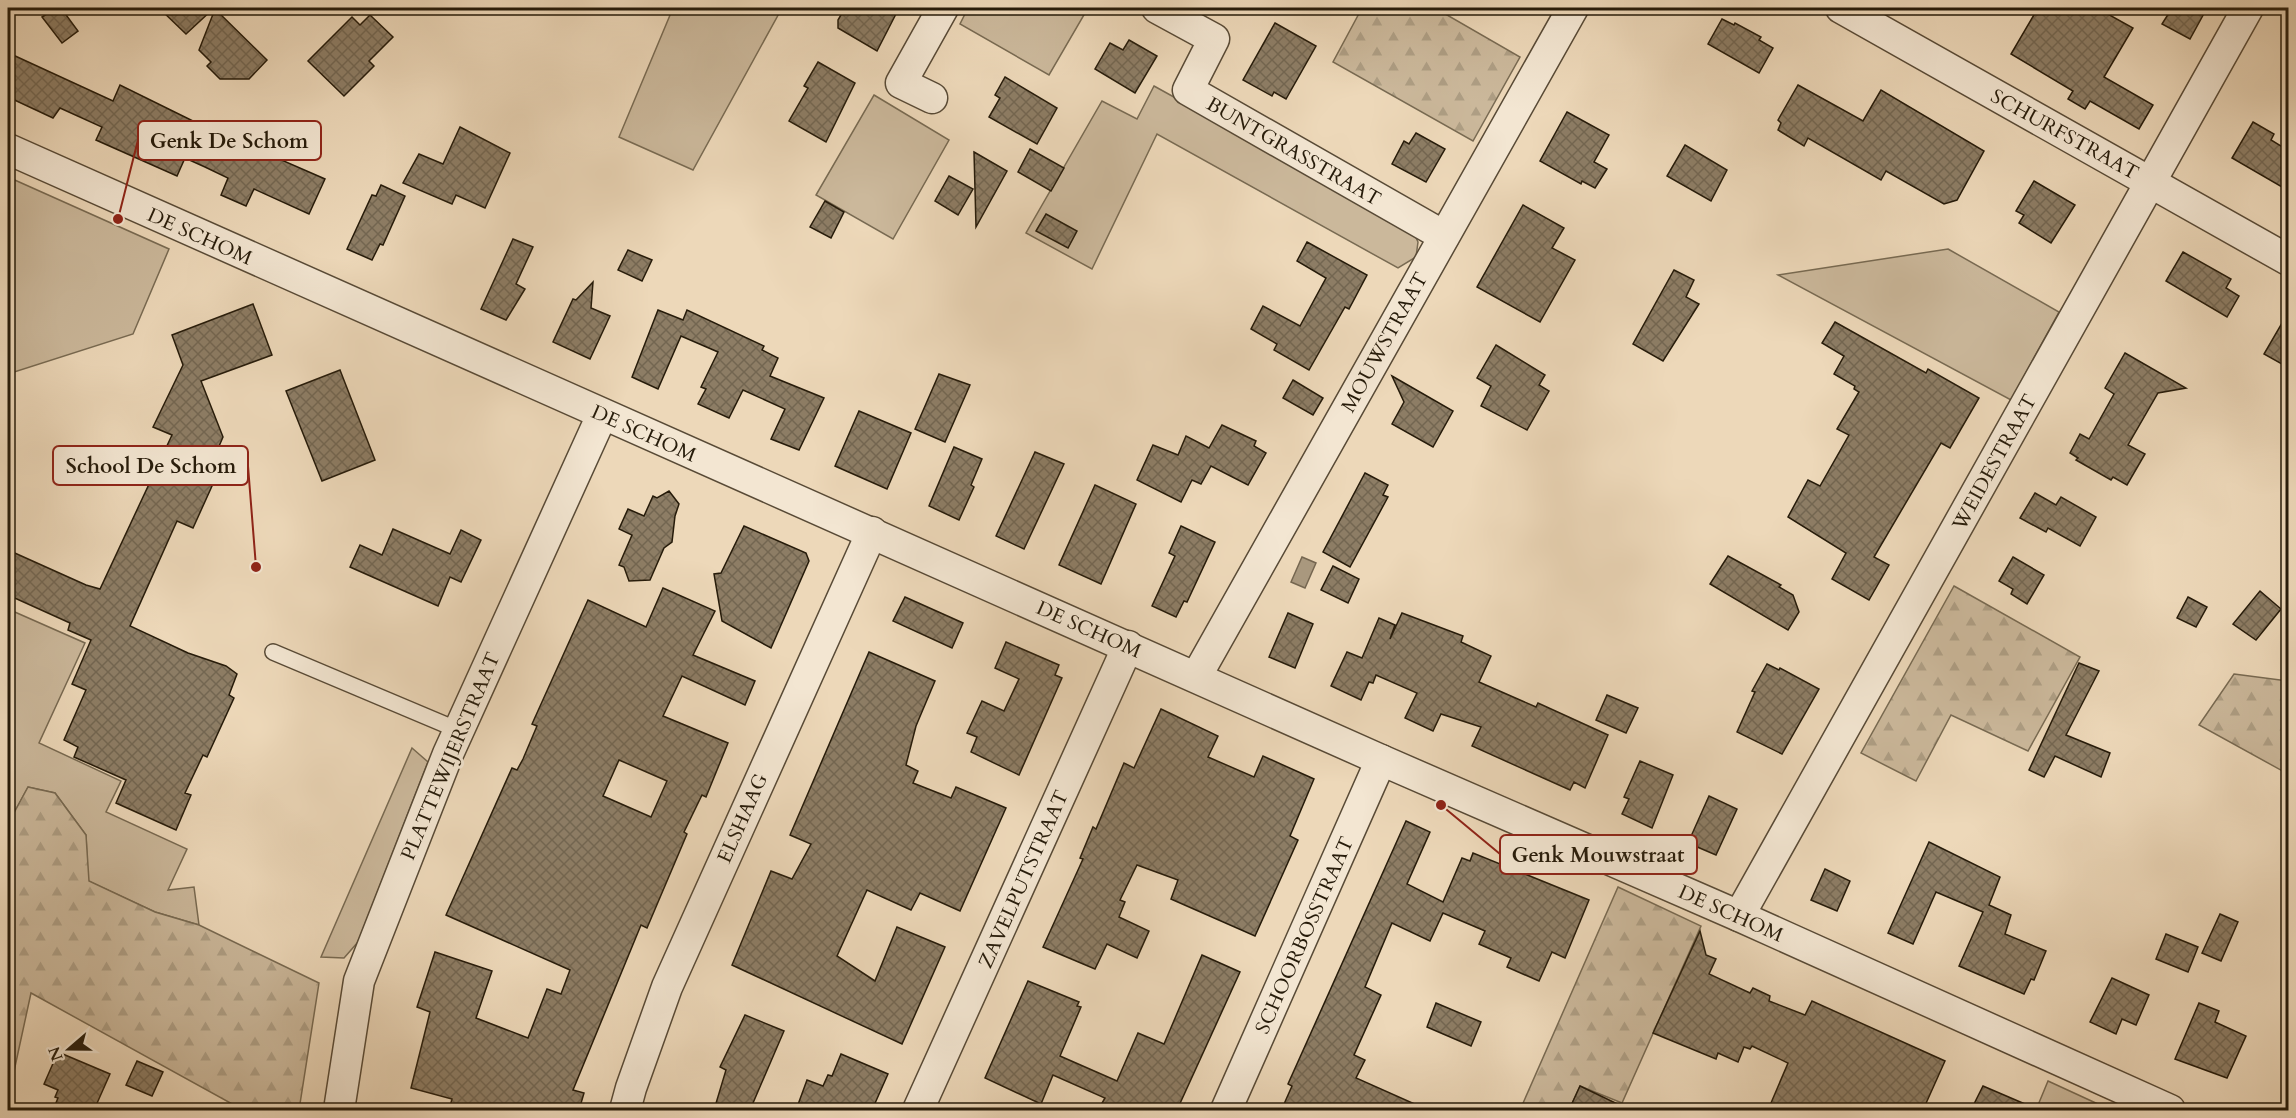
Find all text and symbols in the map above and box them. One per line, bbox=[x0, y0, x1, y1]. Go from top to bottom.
street label: SCHURFSTRAAT bbox=[1986, 83, 2144, 186]
street label: BUNTGRASSTRAAT bbox=[1202, 90, 1386, 213]
callout: Genk De Schom bbox=[138, 121, 321, 160]
text: Genk De Schom bbox=[150, 127, 309, 156]
street label: DE SCHOM bbox=[143, 201, 257, 272]
street label: MOUWSTRAAT bbox=[1335, 267, 1434, 417]
street label: WEIDESTRAAT bbox=[1945, 389, 2043, 536]
street label: DE SCHOM bbox=[587, 398, 701, 469]
callout: School De Schom bbox=[53, 446, 248, 485]
text: School De Schom bbox=[66, 452, 237, 481]
street label: DE SCHOM bbox=[1032, 594, 1146, 665]
street label: PLATTEWIJERSTRAAT bbox=[394, 648, 507, 864]
street label: ELSHAAG bbox=[711, 769, 774, 867]
street label: ZAVELPUTSTRAAT bbox=[972, 786, 1075, 972]
street label: SCHOORBOSSTRAAT bbox=[1249, 832, 1360, 1038]
callout: Genk Mouwstraat bbox=[1500, 835, 1697, 874]
text: Genk Mouwstraat bbox=[1511, 841, 1685, 870]
street label: DE SCHOM bbox=[1674, 878, 1788, 949]
north arrow bbox=[39, 1019, 99, 1079]
text: N bbox=[43, 1043, 69, 1064]

